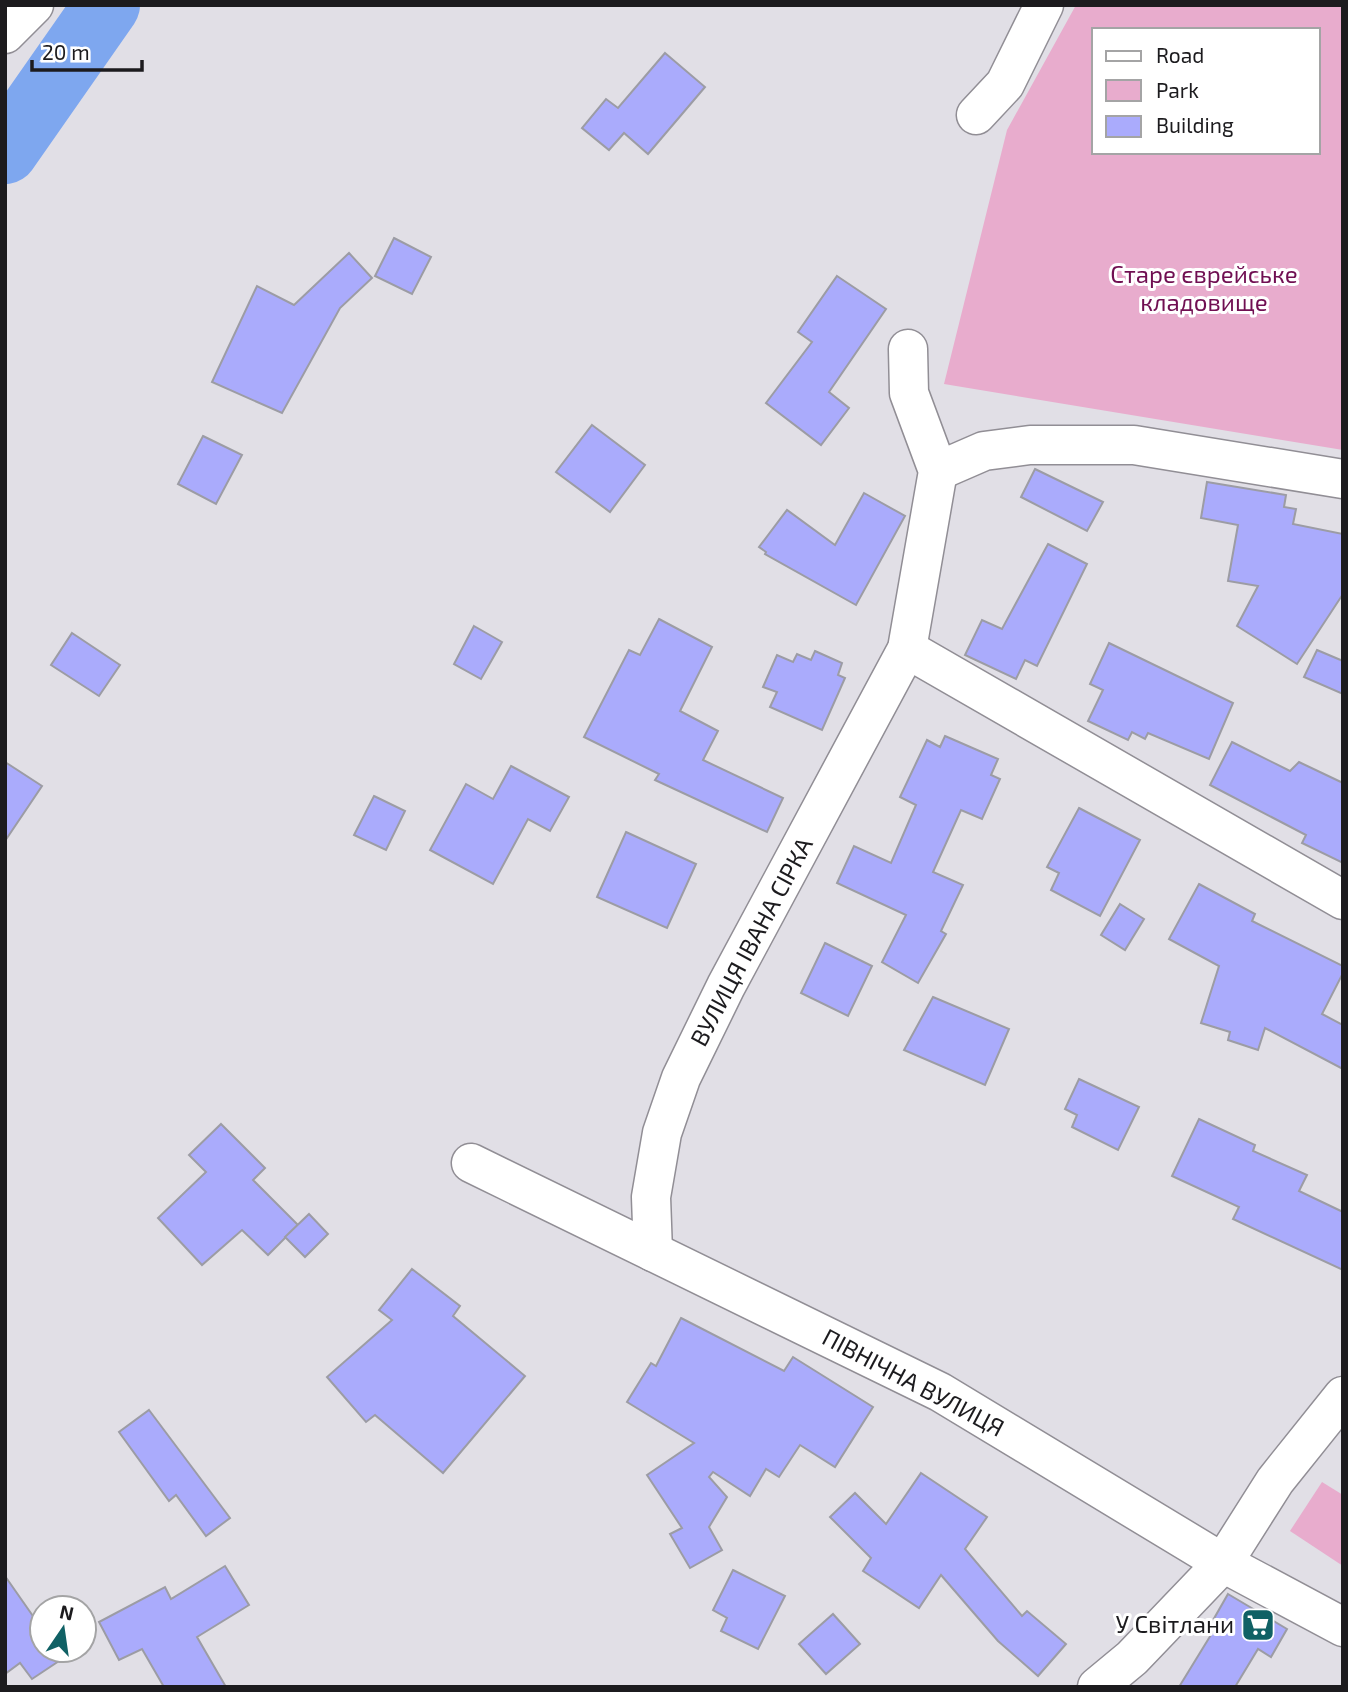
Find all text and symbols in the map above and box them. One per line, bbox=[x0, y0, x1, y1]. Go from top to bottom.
scale bar bbox=[32, 28, 142, 72]
legend bbox=[1092, 28, 1320, 154]
text: 20 m bbox=[42, 39, 90, 64]
text: Road bbox=[1156, 42, 1204, 67]
text: Park bbox=[1156, 77, 1199, 102]
text: Building bbox=[1156, 112, 1234, 137]
park label: Старе єврейське кладовище bbox=[1110, 259, 1298, 316]
street label: ВУЛИЦЯ ІВАНА СІРКА bbox=[683, 832, 818, 1051]
street label: ПІВНІЧНА ВУЛИЦЯ bbox=[818, 1322, 1010, 1442]
north arrow bbox=[28, 1594, 98, 1664]
text: N bbox=[58, 1599, 76, 1625]
supermarket icon: У Світлани bbox=[1239, 1606, 1277, 1644]
place label: У Світлани bbox=[1116, 1609, 1234, 1638]

